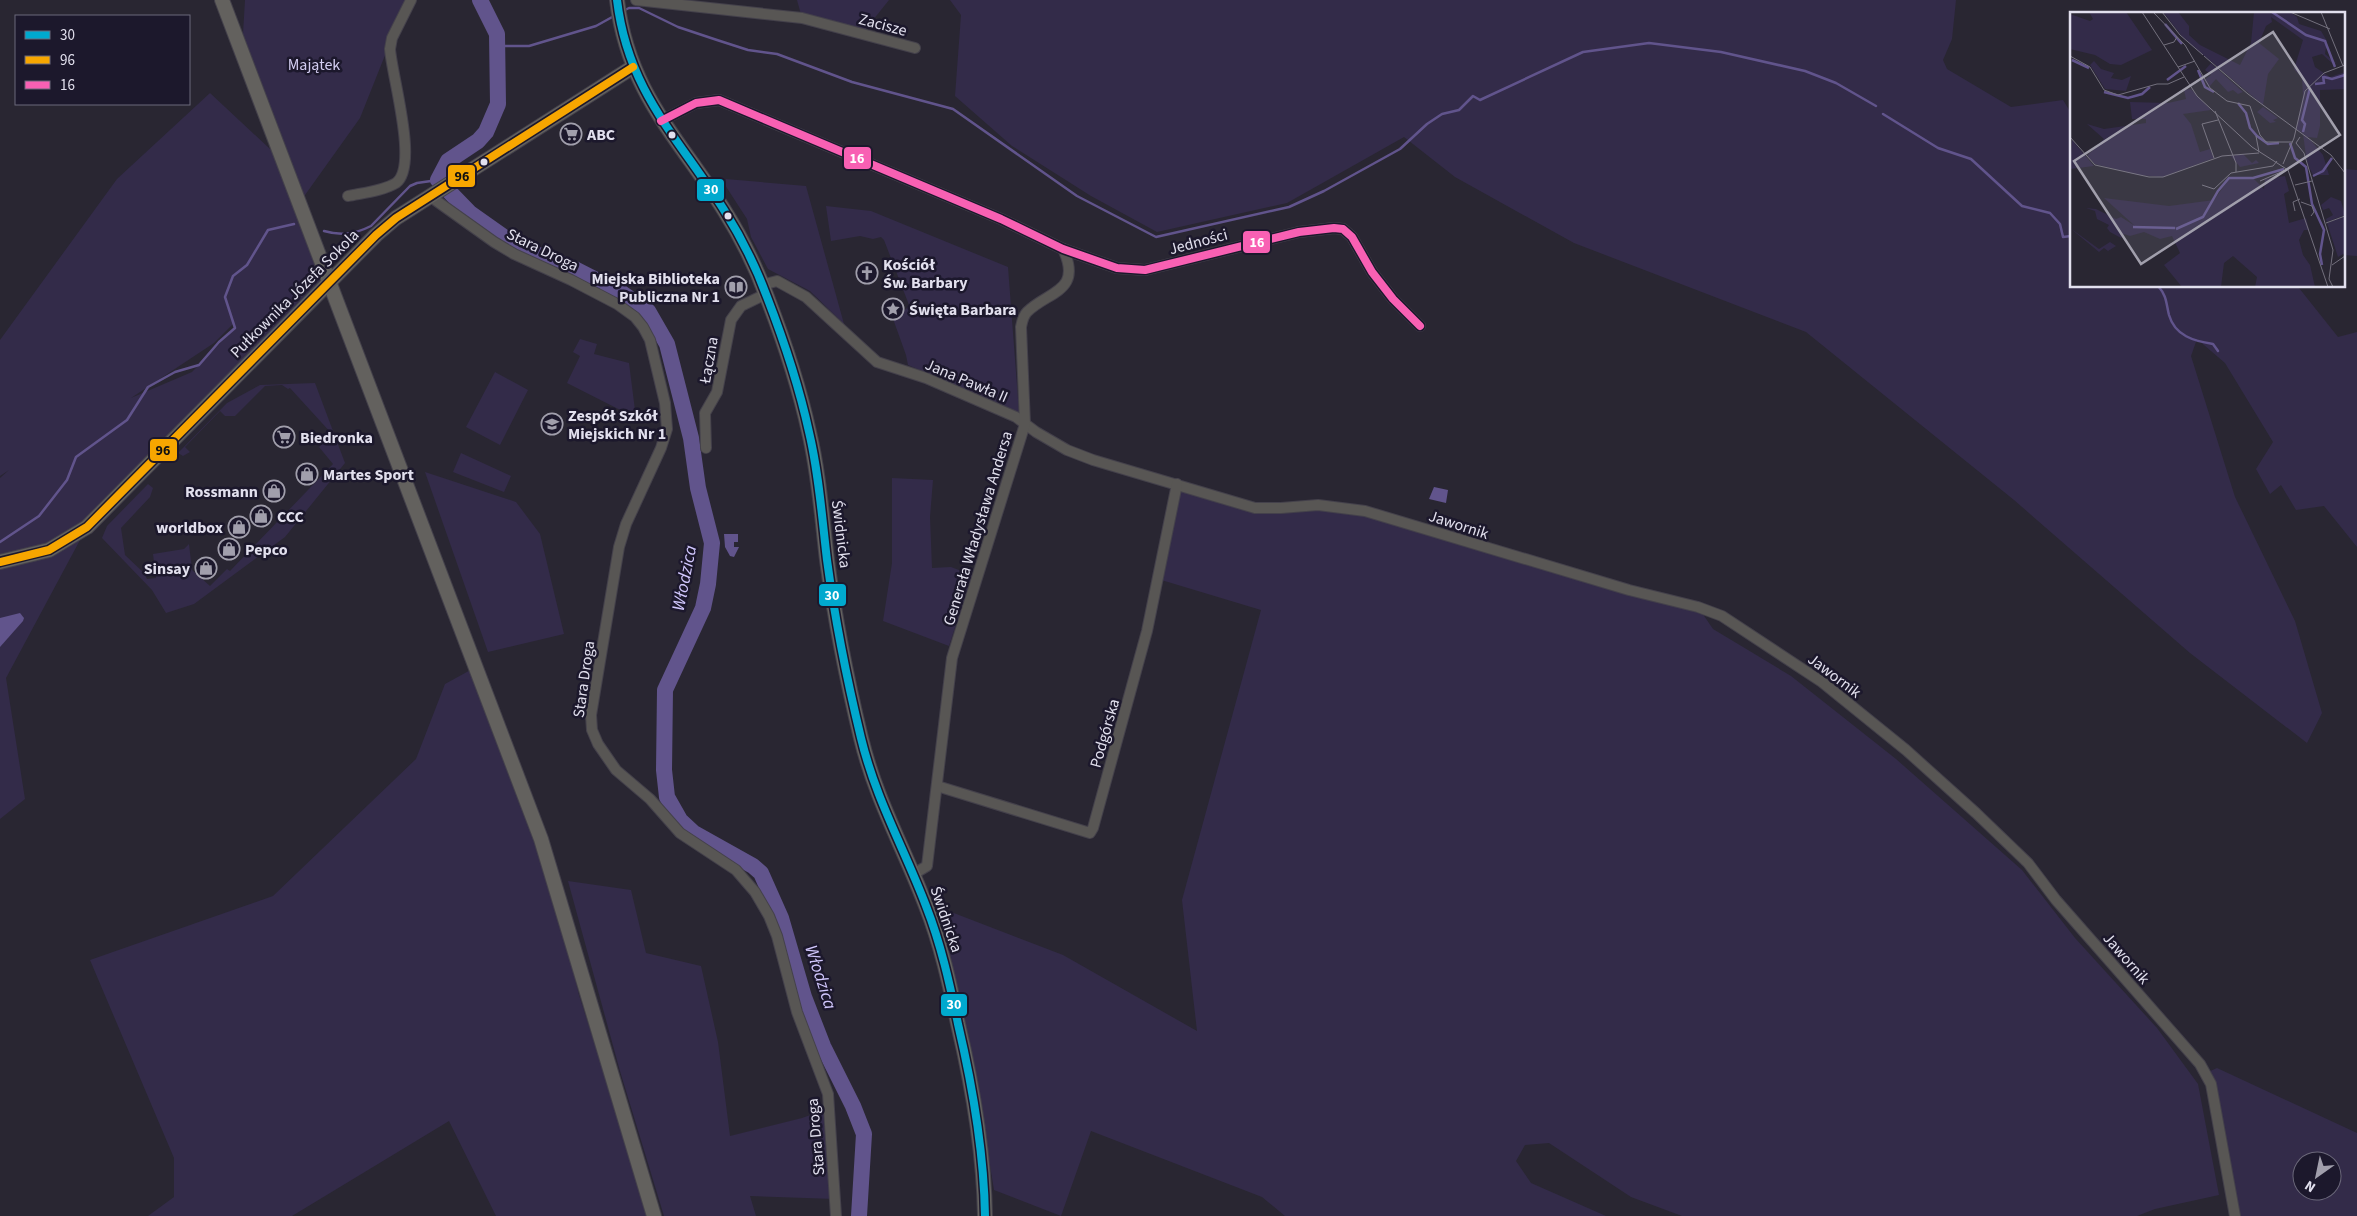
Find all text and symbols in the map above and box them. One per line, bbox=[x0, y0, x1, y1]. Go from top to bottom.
street label: Zacisze bbox=[856, 8, 909, 42]
inset map bbox=[2070, 12, 2344, 288]
legend bbox=[15, 15, 190, 105]
text: 30 bbox=[60, 25, 75, 46]
text: 96 bbox=[60, 50, 75, 71]
park label: Majątek bbox=[288, 54, 340, 76]
text: 16 bbox=[60, 75, 75, 96]
supermarket icon: ABC bbox=[559, 122, 583, 146]
place label: ABC bbox=[586, 124, 615, 146]
unlabelled marker bbox=[667, 130, 677, 140]
line badge: 16 bbox=[843, 146, 872, 170]
text: 16 bbox=[850, 149, 864, 169]
unlabelled marker bbox=[479, 157, 489, 167]
line badge: 96 bbox=[447, 164, 476, 188]
text: 96 bbox=[455, 167, 469, 187]
line badge: 30 bbox=[696, 178, 725, 202]
text: 30 bbox=[704, 180, 718, 200]
unlabelled marker bbox=[723, 211, 733, 221]
street label: Stara Droga bbox=[503, 223, 582, 277]
street label: Pułkownika Józefa Sokola bbox=[225, 224, 364, 363]
street label: Jedności bbox=[1167, 224, 1230, 260]
line badge: 16 bbox=[1242, 230, 1271, 254]
text: 16 bbox=[1250, 233, 1264, 253]
place label: Kościół Św. Barbary bbox=[883, 254, 968, 294]
church icon: Kościół Św. Barbary bbox=[855, 261, 879, 285]
place label: Miejska Biblioteka Publiczna Nr 1 bbox=[591, 268, 720, 308]
library icon: Miejska Biblioteka Publiczna Nr 1 bbox=[724, 275, 748, 299]
place icon: Święta Barbara bbox=[881, 297, 905, 321]
place label: Święta Barbara bbox=[909, 299, 1017, 321]
street label: Łączna bbox=[694, 335, 724, 386]
street label: Jana Pawła II bbox=[922, 354, 1011, 408]
place label: Zespół Szkół Miejskich Nr 1 bbox=[568, 405, 666, 445]
school or university icon: Zespół Szkół Miejskich Nr 1 bbox=[540, 412, 564, 436]
supermarket icon: Biedronka bbox=[272, 425, 296, 449]
place label: Biedronka bbox=[300, 427, 373, 449]
street label: Generała Władysława Andersa bbox=[938, 428, 1018, 628]
line badge: 96 bbox=[149, 438, 178, 462]
text: 96 bbox=[156, 441, 170, 461]
shop icon: Martes Sport bbox=[295, 462, 319, 486]
place label: Martes Sport bbox=[323, 464, 414, 486]
shop icon: Rossmann bbox=[262, 479, 286, 503]
place label: Rossmann bbox=[185, 481, 258, 503]
street label: Świdnicka bbox=[826, 499, 856, 570]
shop icon: CCC bbox=[249, 504, 273, 528]
street label: Jawornik bbox=[1426, 505, 1492, 545]
place label: CCC bbox=[277, 506, 304, 528]
shop icon: worldbox bbox=[227, 515, 251, 539]
place label: worldbox bbox=[156, 517, 223, 539]
shop icon: Pepco bbox=[217, 537, 241, 561]
place label: Pepco bbox=[245, 539, 288, 561]
water label: Włodzica bbox=[666, 543, 703, 613]
shop icon: Sinsay bbox=[194, 556, 218, 580]
place label: Sinsay bbox=[144, 558, 191, 580]
line badge: 30 bbox=[818, 583, 847, 607]
text: 30 bbox=[825, 586, 839, 606]
street label: Stara Droga bbox=[568, 639, 600, 719]
street label: Jawornik bbox=[1803, 648, 1866, 703]
street label: Podgórska bbox=[1085, 696, 1125, 770]
street label: Świdnicka bbox=[924, 883, 968, 955]
street label: Jawornik bbox=[2098, 928, 2155, 989]
water label: Włodzica bbox=[798, 942, 843, 1013]
line badge: 30 bbox=[940, 993, 968, 1017]
text: 30 bbox=[947, 995, 961, 1015]
street label: Stara Droga bbox=[802, 1097, 830, 1176]
north arrow bbox=[2292, 1151, 2342, 1201]
text: N bbox=[2301, 1175, 2320, 1197]

